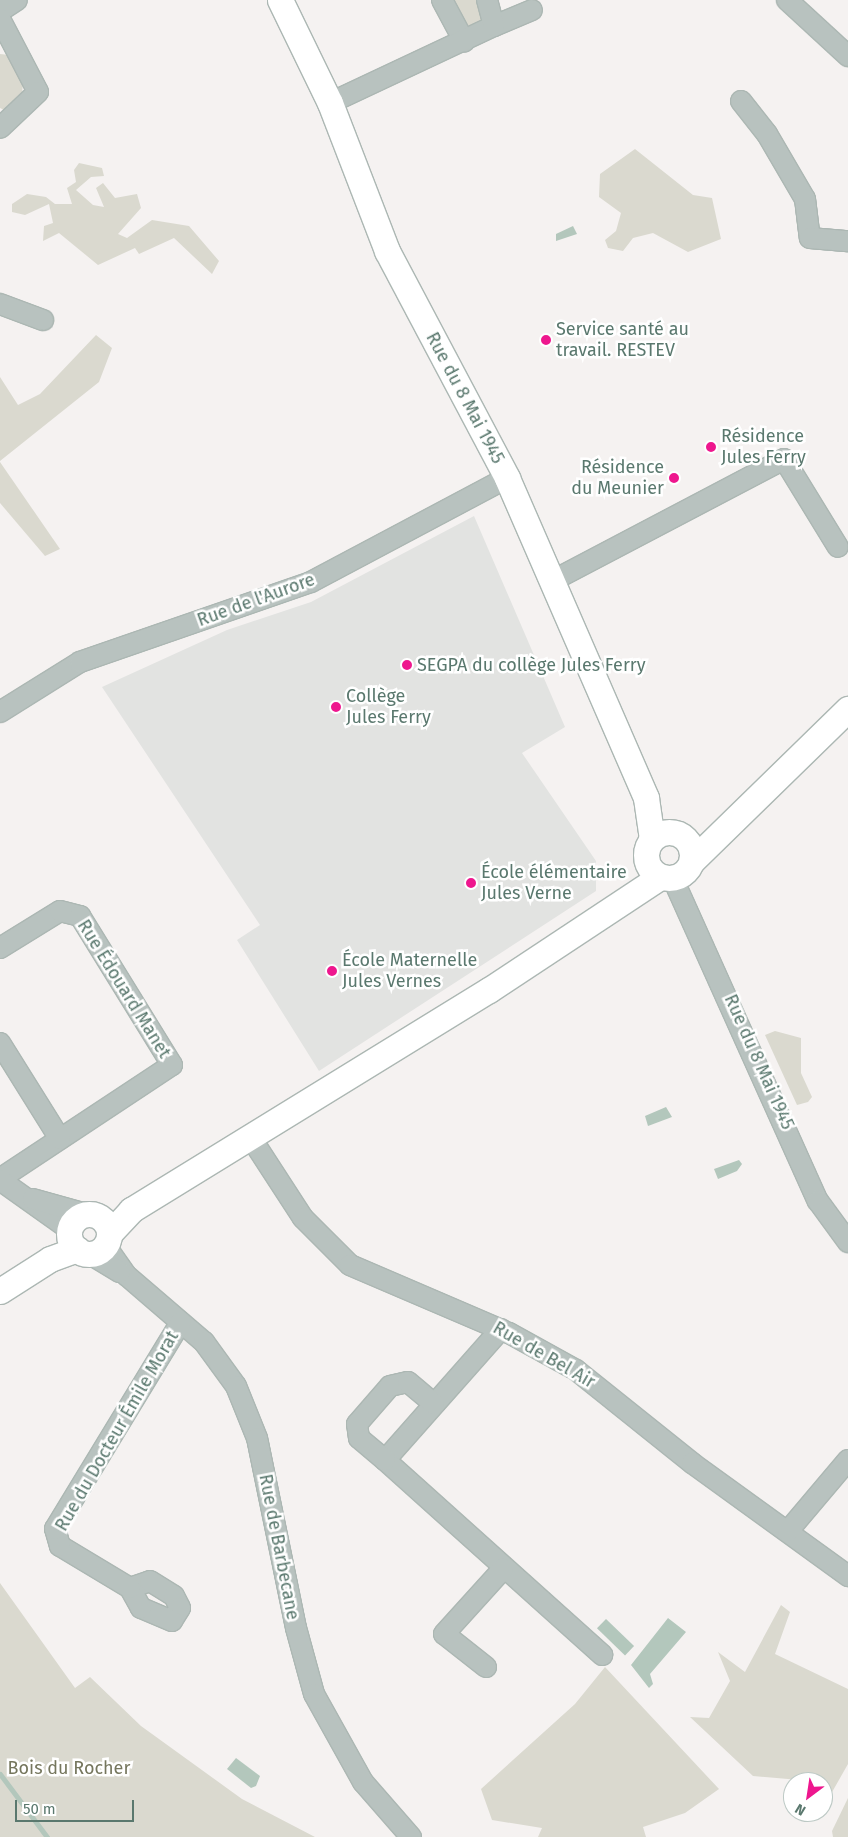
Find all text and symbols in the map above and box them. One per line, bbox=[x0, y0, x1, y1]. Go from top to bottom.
place label: Service santé au travail. RESTEV bbox=[556, 319, 689, 362]
street label: Rue du 8 Mai 1945 bbox=[421, 329, 509, 467]
marker: Service santé au travail. RESTEV bbox=[540, 334, 552, 346]
place label: Résidence Jules Ferry bbox=[721, 426, 806, 468]
marker: Résidence Jules Ferry bbox=[705, 441, 717, 453]
place label: Résidence du Meunier bbox=[571, 457, 664, 499]
marker: Résidence du Meunier bbox=[668, 472, 680, 484]
street label: Rue de l'Aurore bbox=[194, 569, 318, 631]
place label: SEGPA du collège Jules Ferry bbox=[417, 654, 646, 676]
marker: SEGPA du collège Jules Ferry bbox=[401, 659, 413, 671]
place label: Collège Jules Ferry bbox=[346, 686, 431, 729]
marker: Collège Jules Ferry bbox=[330, 701, 342, 713]
place label: École élémentaire Jules Verne bbox=[481, 862, 627, 904]
marker: École élémentaire Jules Verne bbox=[465, 877, 477, 889]
street label: Rue Édouard Manet bbox=[73, 916, 175, 1062]
place label: École Maternelle Jules Vernes bbox=[342, 950, 477, 992]
marker: École Maternelle Jules Vernes bbox=[326, 965, 338, 977]
street label: Rue du 8 Mai 1945 bbox=[719, 991, 799, 1133]
street label: Rue de Bel Air bbox=[489, 1317, 599, 1393]
street label: Rue du Docteur Émile Morat bbox=[51, 1327, 183, 1535]
street label: Rue de Barbecane bbox=[254, 1472, 304, 1622]
park label: Bois du Rocher bbox=[8, 1757, 130, 1779]
north arrow bbox=[783, 1772, 833, 1822]
scale bar bbox=[18, 1790, 136, 1822]
text: 50 m bbox=[23, 1800, 56, 1818]
text: N bbox=[792, 1800, 809, 1819]

